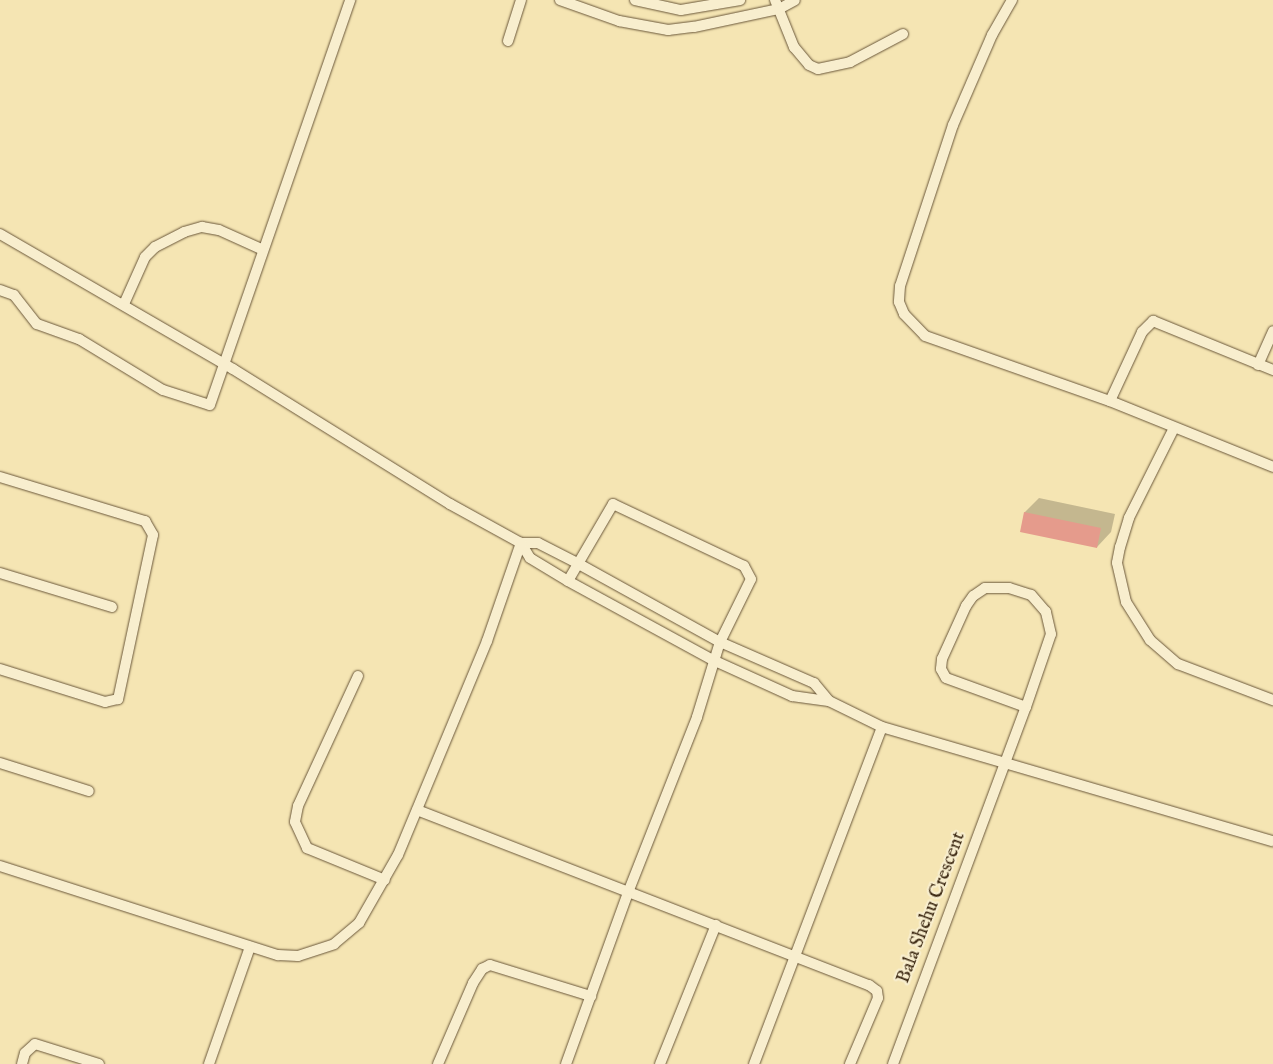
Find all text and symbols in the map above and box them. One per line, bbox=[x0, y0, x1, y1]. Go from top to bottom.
street label: Bala Shehu Crescent bbox=[893, 829, 971, 987]

